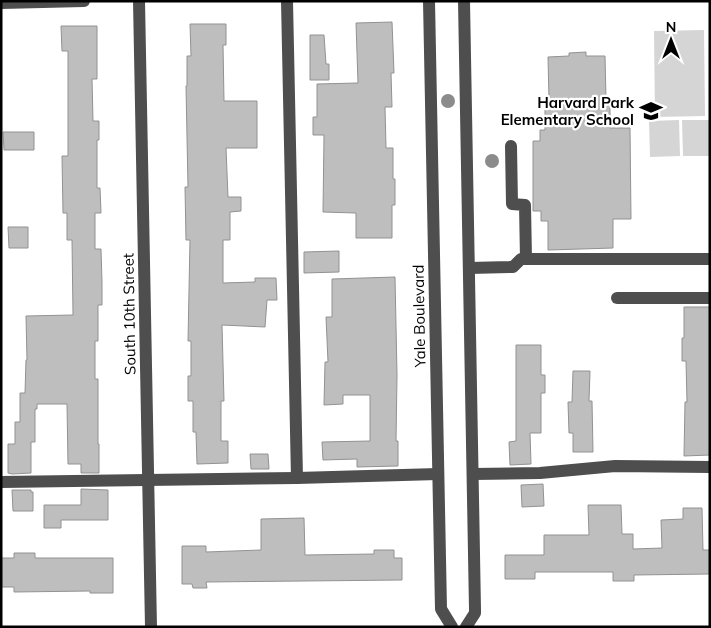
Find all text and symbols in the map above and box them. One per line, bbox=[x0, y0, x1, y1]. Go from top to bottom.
north arrow bbox=[646, 15, 696, 65]
text: N bbox=[666, 18, 676, 36]
place label: Harvard Park Elementary School bbox=[501, 93, 635, 129]
school or university icon: Harvard Park Elementary School bbox=[638, 98, 664, 124]
street label: South 10th Street bbox=[118, 253, 140, 375]
street label: Yale Boulevard bbox=[409, 264, 429, 369]

